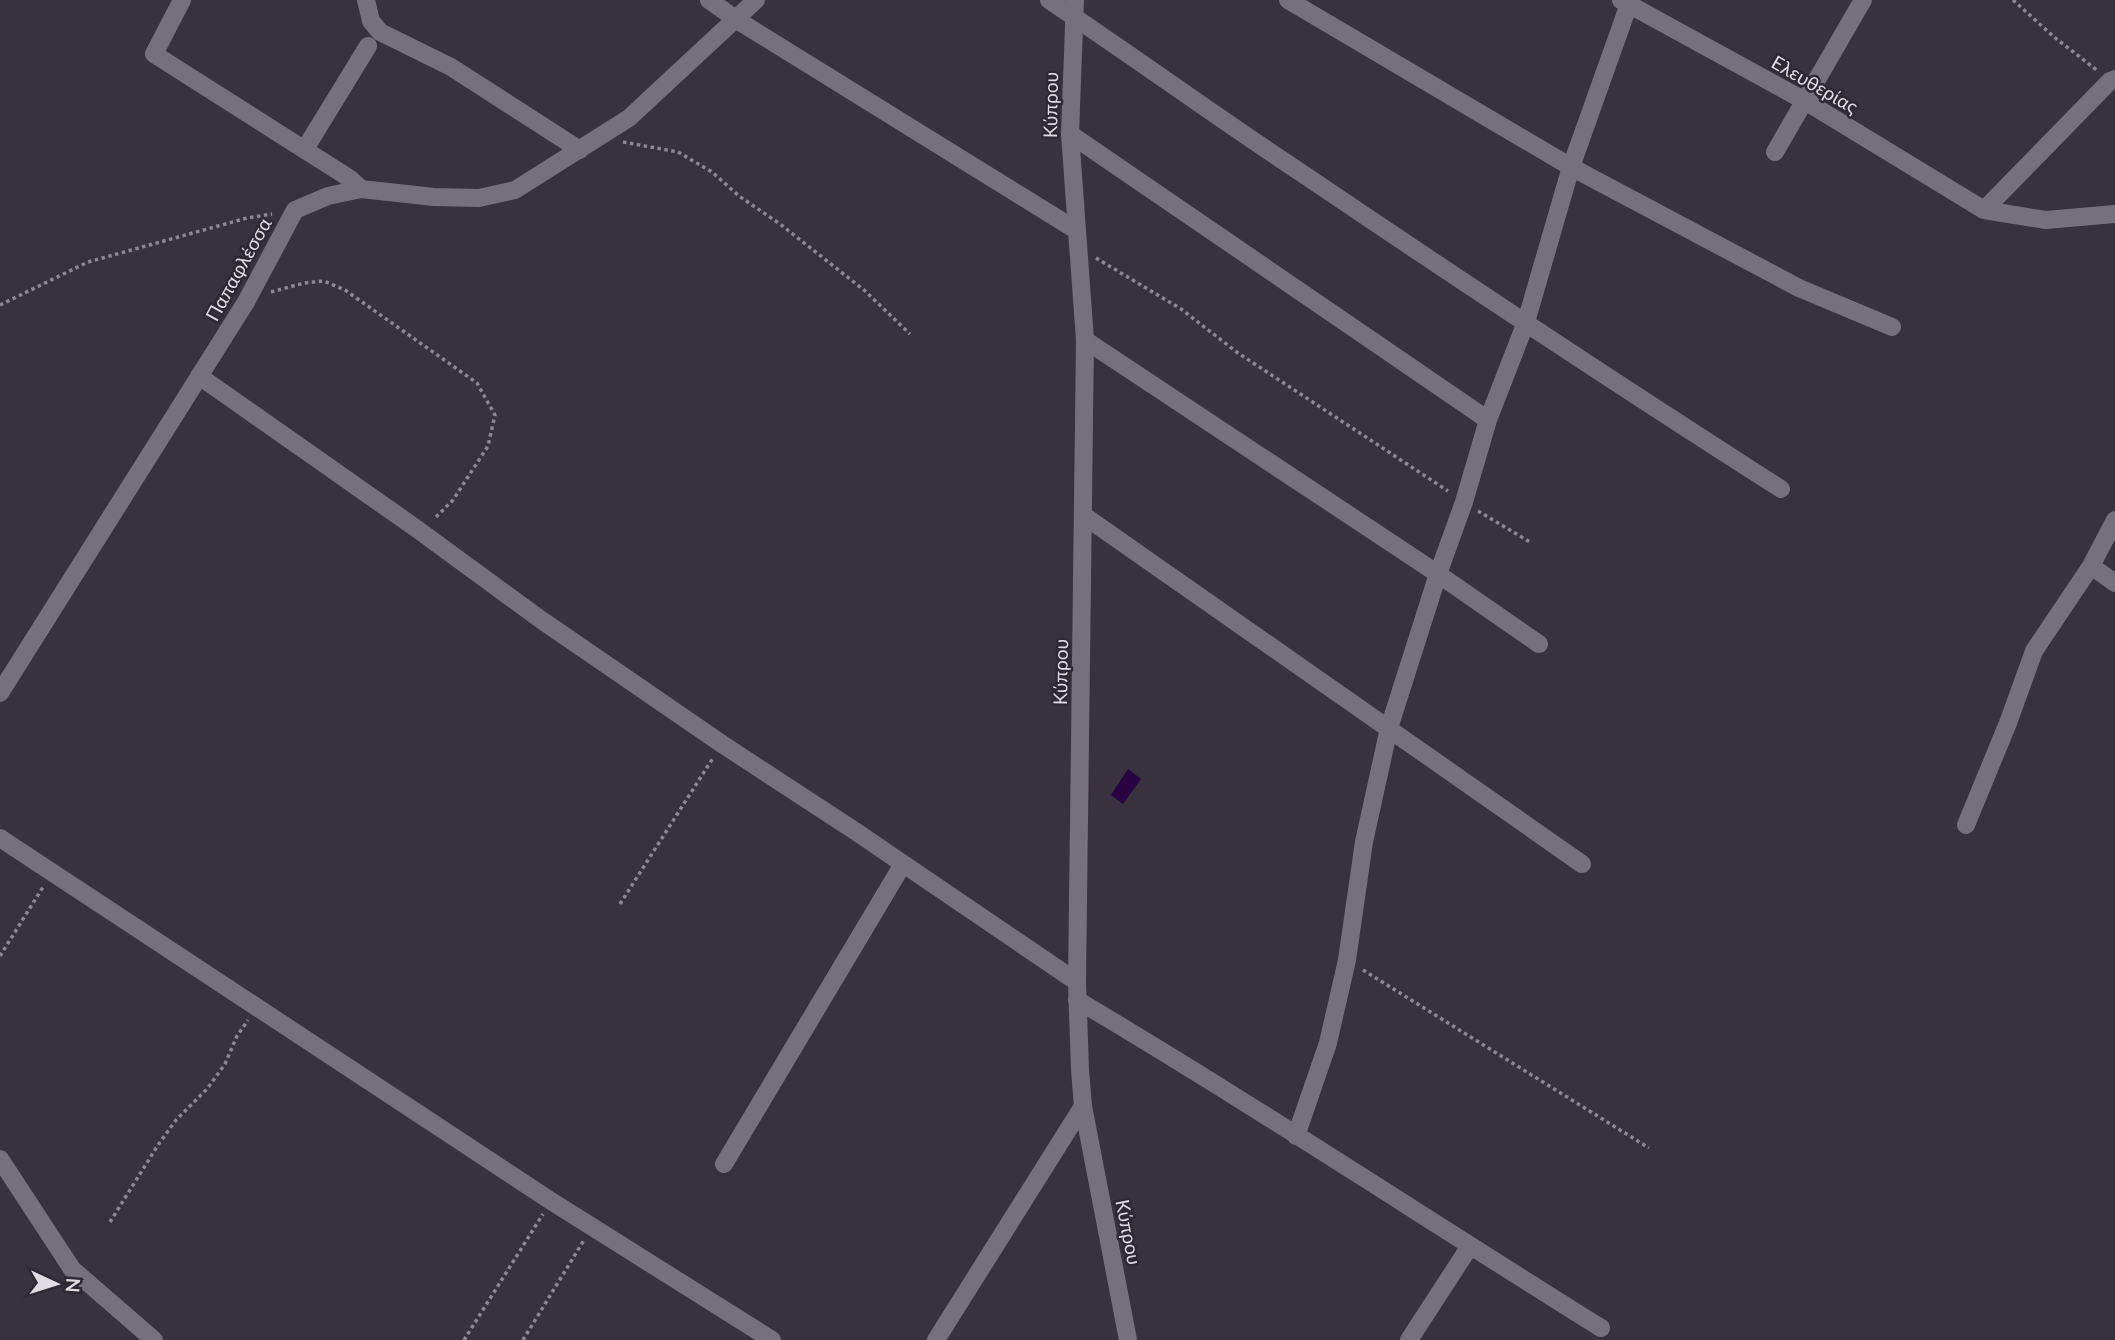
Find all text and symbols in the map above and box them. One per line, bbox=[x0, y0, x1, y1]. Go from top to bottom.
street label: Ελευθερίας bbox=[1768, 50, 1862, 118]
street label: Κύπρου bbox=[1038, 72, 1062, 138]
street label: Παπαφλέσσα bbox=[200, 213, 276, 325]
street label: Κύπρου bbox=[1048, 639, 1072, 705]
street label: Κύπρου bbox=[1111, 1197, 1147, 1267]
north arrow bbox=[21, 1249, 91, 1319]
text: N bbox=[61, 1277, 85, 1293]

